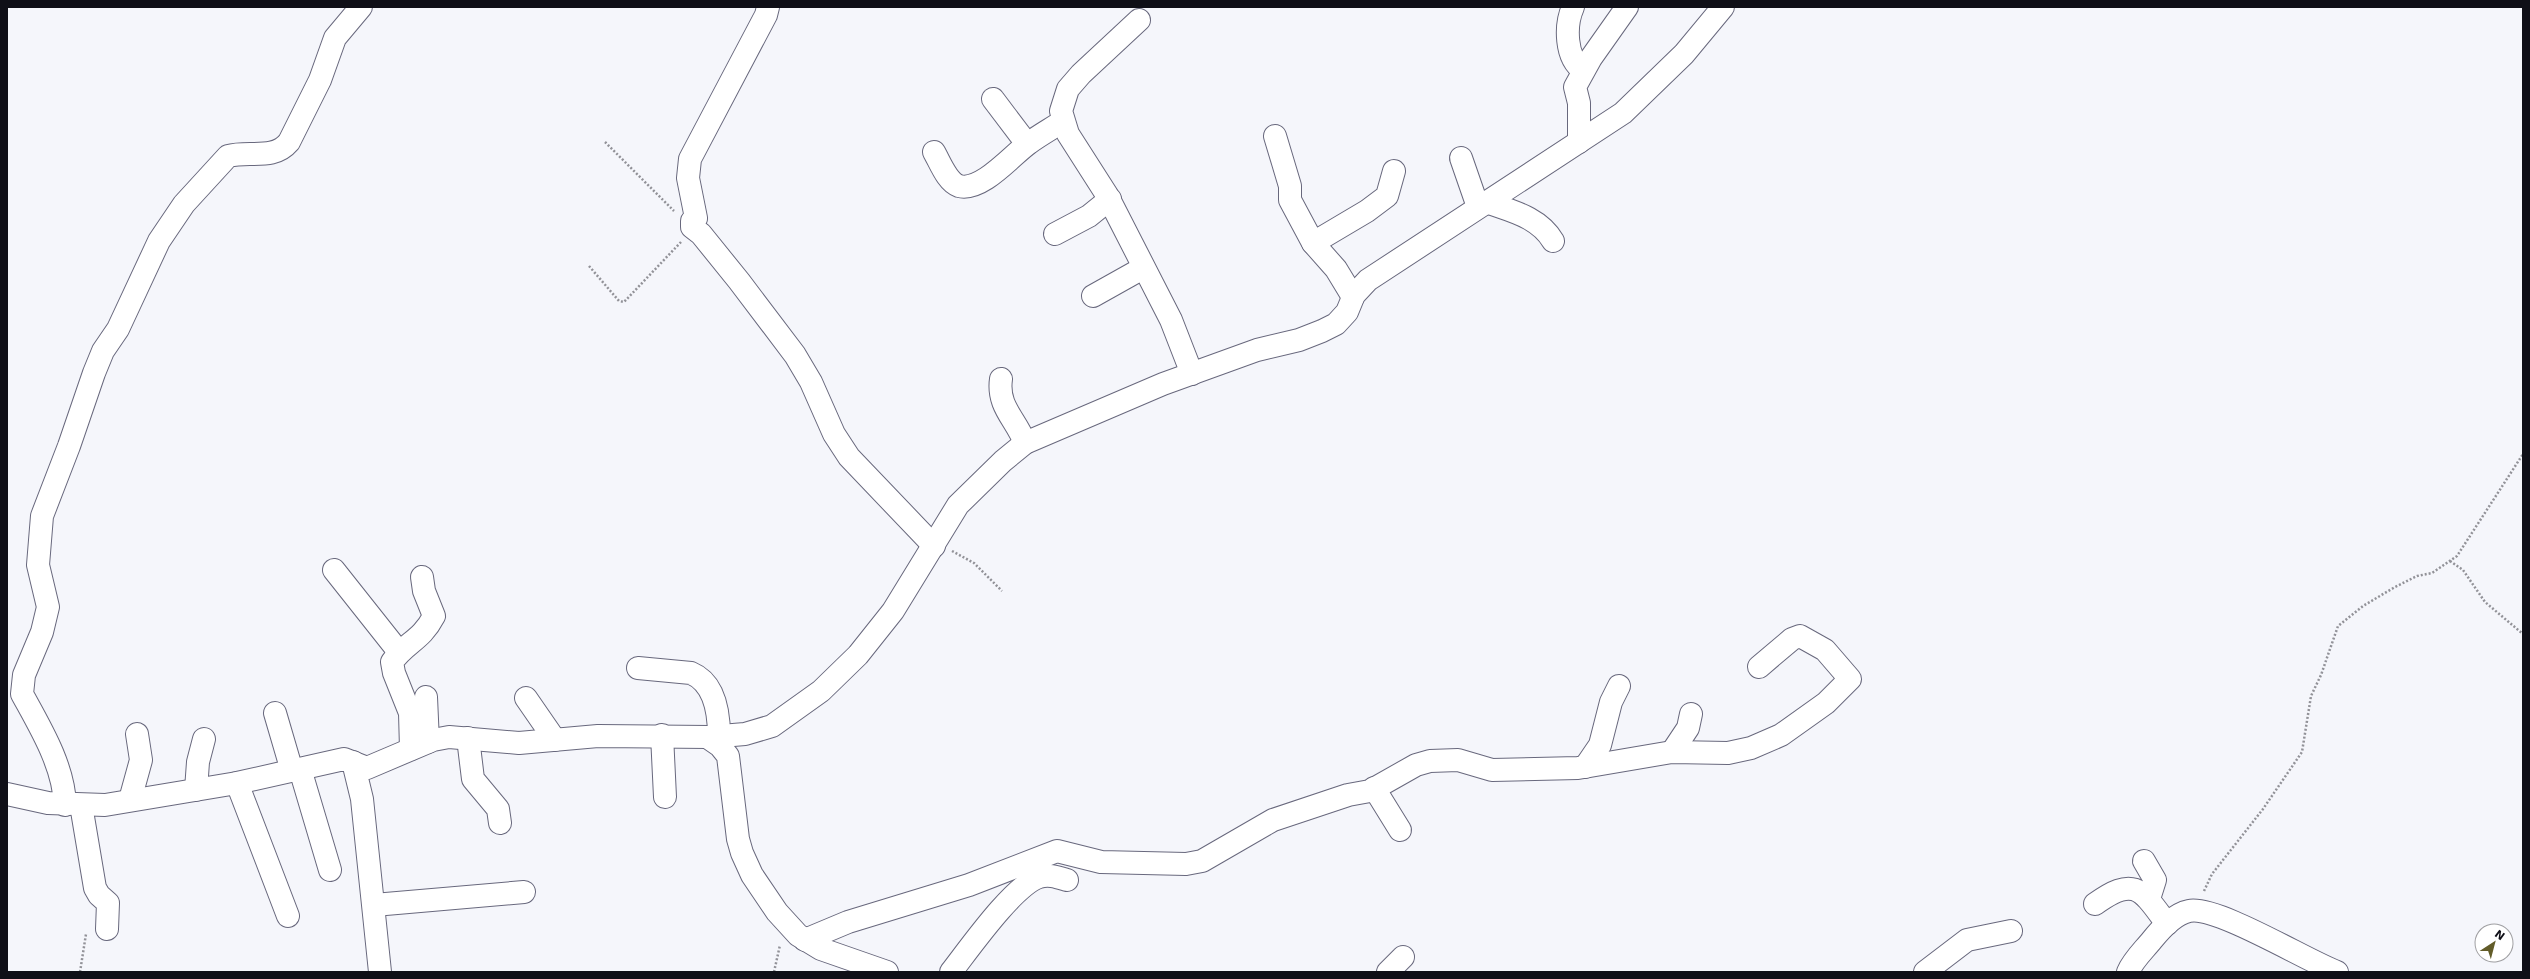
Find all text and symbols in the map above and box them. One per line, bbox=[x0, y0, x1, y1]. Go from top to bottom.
north arrow bbox=[2474, 923, 2514, 963]
text: N bbox=[2492, 927, 2507, 943]

